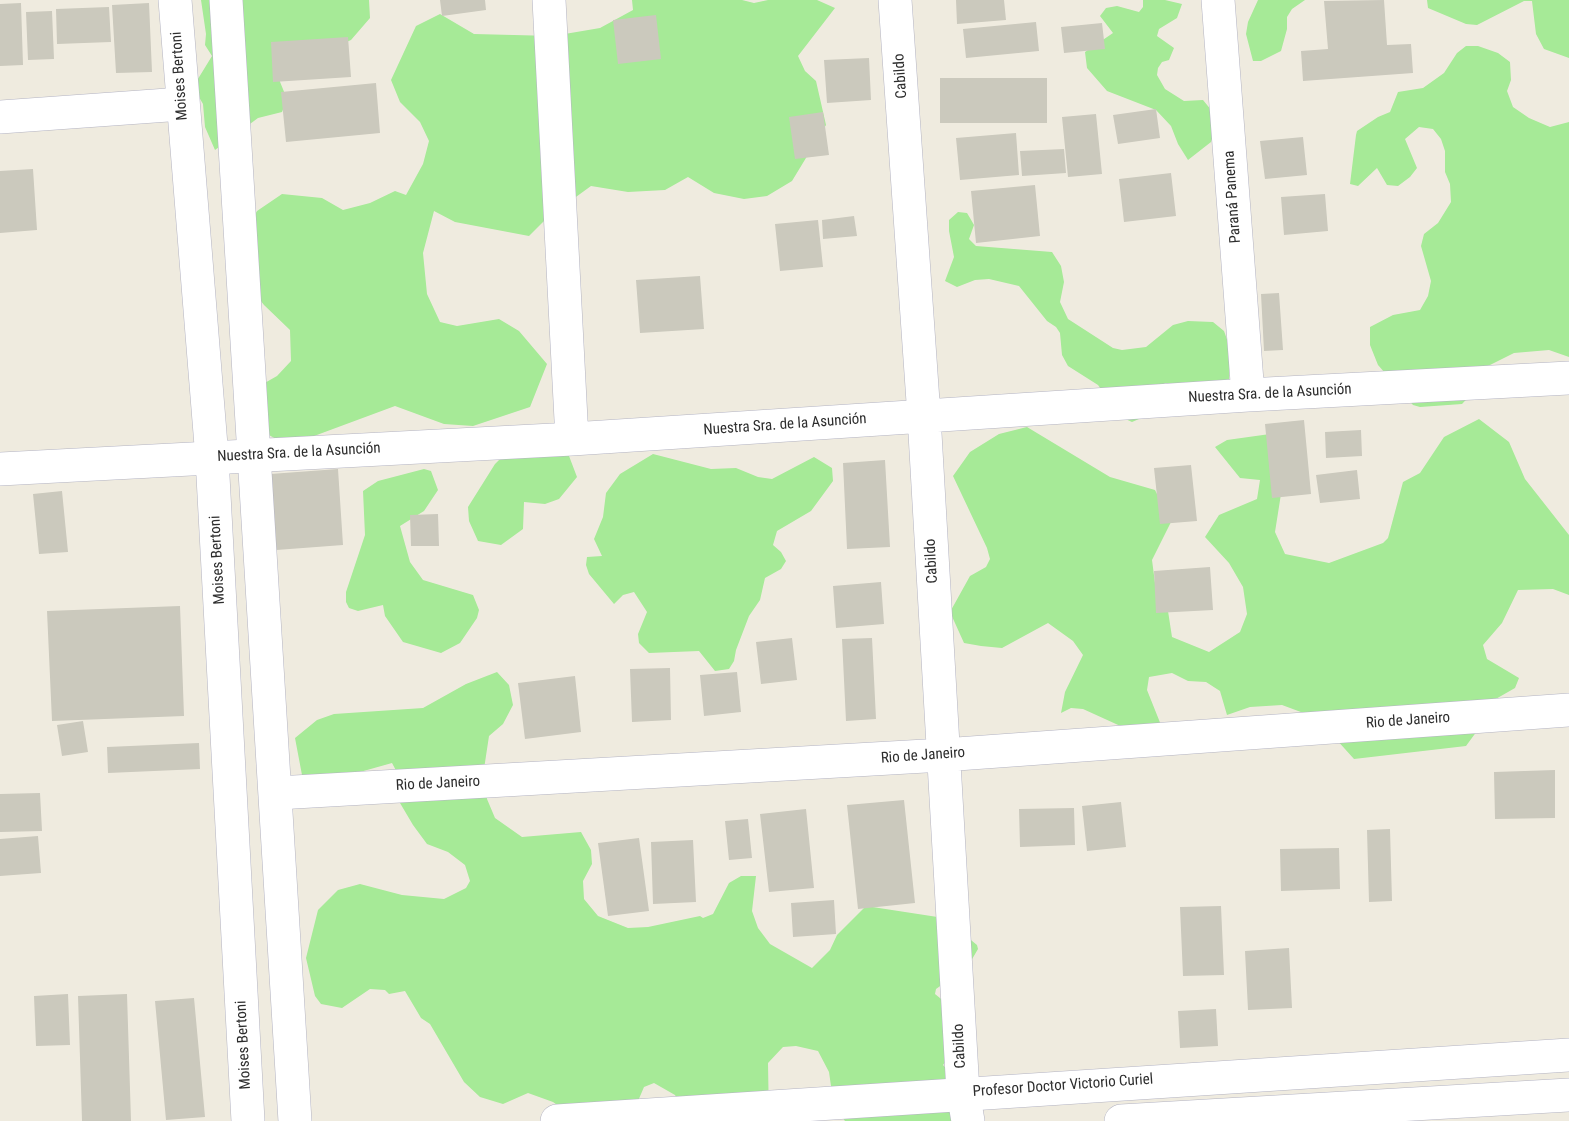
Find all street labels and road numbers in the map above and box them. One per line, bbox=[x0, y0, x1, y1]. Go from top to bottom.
street label: Moises Bertoni bbox=[168, 31, 192, 121]
street label: Cabildo bbox=[890, 53, 912, 99]
street label: Paraná Panema bbox=[1221, 150, 1245, 244]
street label: Nuestra Sra. de la Asunción bbox=[1188, 381, 1352, 407]
street label: Nuestra Sra. de la Asunción bbox=[703, 410, 867, 440]
street label: Nuestra Sra. de la Asunción bbox=[217, 440, 381, 466]
street label: Moises Bertoni bbox=[207, 515, 229, 605]
street label: Cabildo bbox=[922, 538, 942, 584]
street label: Rio de Janeiro bbox=[1365, 709, 1451, 733]
street label: Rio de Janeiro bbox=[880, 744, 966, 768]
street label: Rio de Janeiro bbox=[395, 773, 481, 795]
street label: Moises Bertoni bbox=[233, 1000, 255, 1090]
street label: Cabildo bbox=[950, 1023, 970, 1069]
street label: Profesor Doctor Victorio Curiel bbox=[972, 1071, 1154, 1101]

